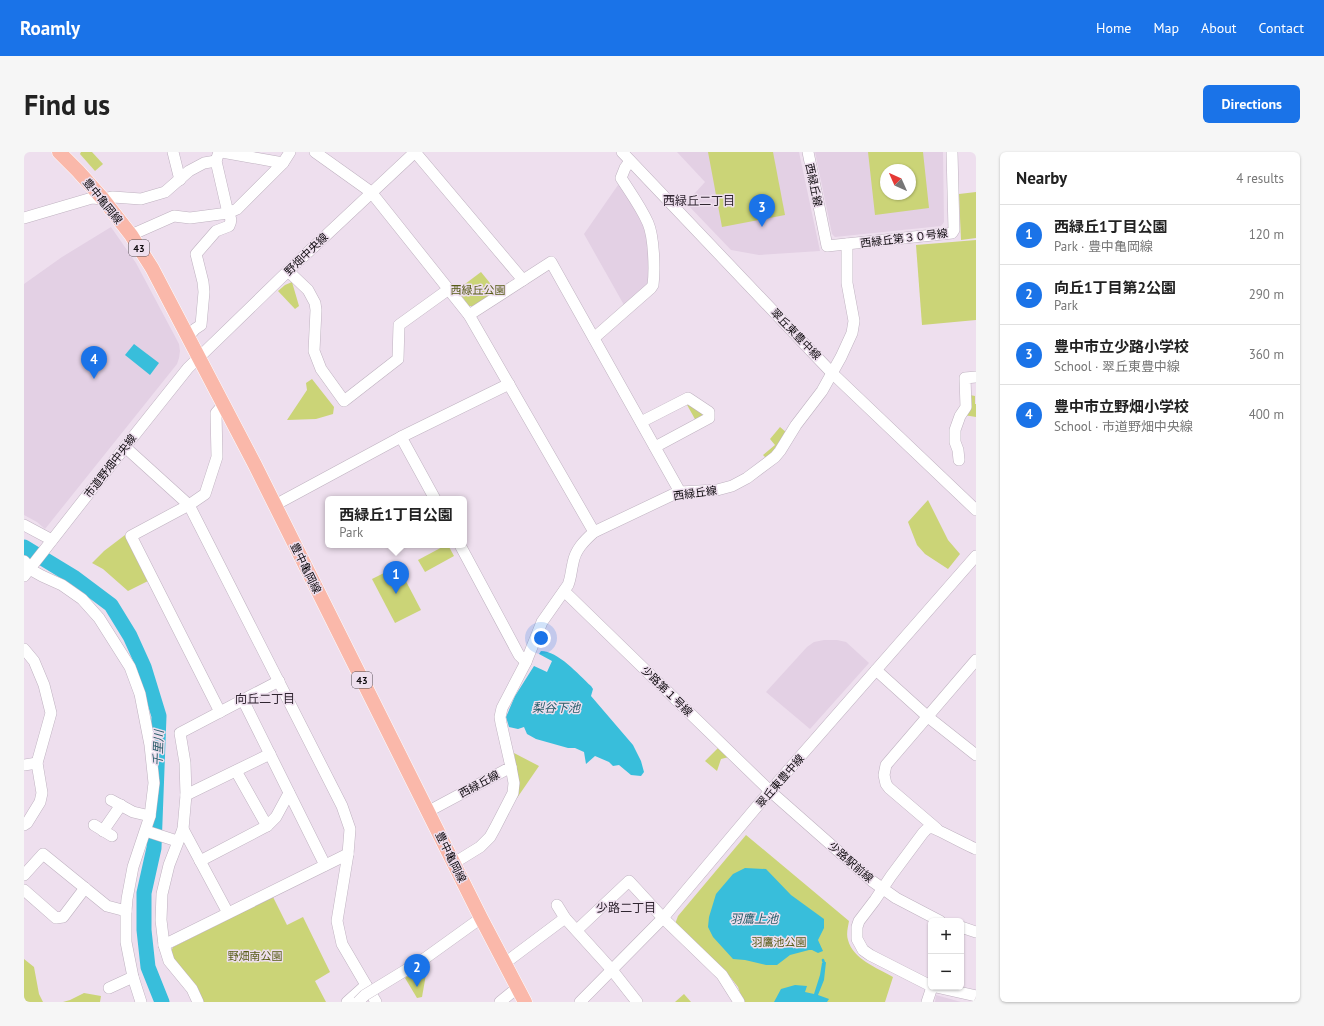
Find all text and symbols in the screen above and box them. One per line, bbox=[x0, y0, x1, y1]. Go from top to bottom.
text: Roamly bbox=[20, 16, 80, 40]
text: Home bbox=[1096, 19, 1131, 37]
text: Map bbox=[1153, 19, 1179, 37]
text: About bbox=[1201, 19, 1237, 37]
text: Contact bbox=[1259, 19, 1304, 37]
button: Directions bbox=[1203, 85, 1300, 123]
text: Find us bbox=[24, 86, 110, 123]
street label: 西緑丘線 bbox=[803, 162, 825, 208]
north arrow bbox=[880, 164, 916, 200]
text: Nearby bbox=[1016, 167, 1067, 189]
text: 4 results bbox=[1236, 170, 1284, 187]
street label: 豊中亀岡線 bbox=[80, 175, 126, 227]
district label: 西緑丘二丁目 bbox=[663, 193, 735, 208]
pin: 3 bbox=[749, 194, 775, 227]
text: 西緑丘1丁目公園 bbox=[1054, 217, 1168, 236]
street label: 西緑丘第３０号線 bbox=[859, 226, 949, 250]
text: 1 bbox=[1025, 226, 1033, 243]
text: 120 m bbox=[1249, 226, 1284, 243]
street label: 野畑中央線 bbox=[281, 230, 331, 278]
text: Park · 豊中亀岡線 bbox=[1054, 238, 1153, 255]
road number: 43 bbox=[129, 240, 149, 256]
text: 向丘1丁目第2公園 bbox=[1054, 278, 1176, 297]
park label: 西緑丘公園 bbox=[451, 283, 506, 297]
text: 2 bbox=[1025, 286, 1033, 303]
text: 290 m bbox=[1249, 286, 1284, 303]
text: Park bbox=[1054, 297, 1078, 314]
street label: 翠丘東豊中線 bbox=[768, 305, 824, 363]
text: 豊中市立少路小学校 bbox=[1054, 337, 1189, 356]
pin: 4 bbox=[81, 346, 107, 379]
text: 3 bbox=[1025, 346, 1033, 363]
text: 360 m bbox=[1249, 346, 1284, 363]
text: School · 翠丘東豊中線 bbox=[1054, 358, 1180, 375]
text: 豊中市立野畑小学校 bbox=[1054, 397, 1189, 416]
text: 4 bbox=[1025, 406, 1033, 423]
text: 400 m bbox=[1249, 406, 1284, 423]
text: School · 市道野畑中央線 bbox=[1054, 418, 1193, 435]
street label: 市道野畑中央線 bbox=[81, 431, 139, 501]
street label: 西緑丘線 bbox=[672, 483, 718, 503]
popup bbox=[325, 496, 467, 548]
text: 西緑丘1丁目公園 bbox=[339, 505, 453, 524]
text: Park bbox=[339, 524, 363, 541]
street label: 豊中亀岡線 bbox=[288, 540, 324, 596]
pin: 1 bbox=[383, 561, 409, 594]
your location bbox=[531, 628, 551, 648]
street label: 少路第１号線 bbox=[638, 663, 696, 719]
road number: 43 bbox=[352, 672, 372, 688]
district label: 向丘二丁目 bbox=[235, 691, 295, 706]
water label: 梨谷下池 bbox=[532, 700, 581, 715]
water label: 千里川 bbox=[150, 728, 166, 766]
street label: 翠丘東豊中線 bbox=[753, 752, 807, 810]
street label: 西緑丘線 bbox=[456, 767, 502, 801]
street label: 豊中亀岡線 bbox=[433, 829, 469, 885]
street label: 少路駅前線 bbox=[826, 839, 876, 885]
district label: 少路二丁目 bbox=[596, 900, 656, 915]
water label: 羽鷹上池 bbox=[730, 911, 779, 926]
map controls bbox=[928, 918, 964, 990]
button: + bbox=[928, 918, 964, 954]
park label: 羽鷹池公園 bbox=[752, 935, 807, 949]
park label: 野畑南公園 bbox=[228, 949, 283, 963]
pin: 2 bbox=[404, 954, 430, 987]
button: − bbox=[928, 954, 964, 990]

